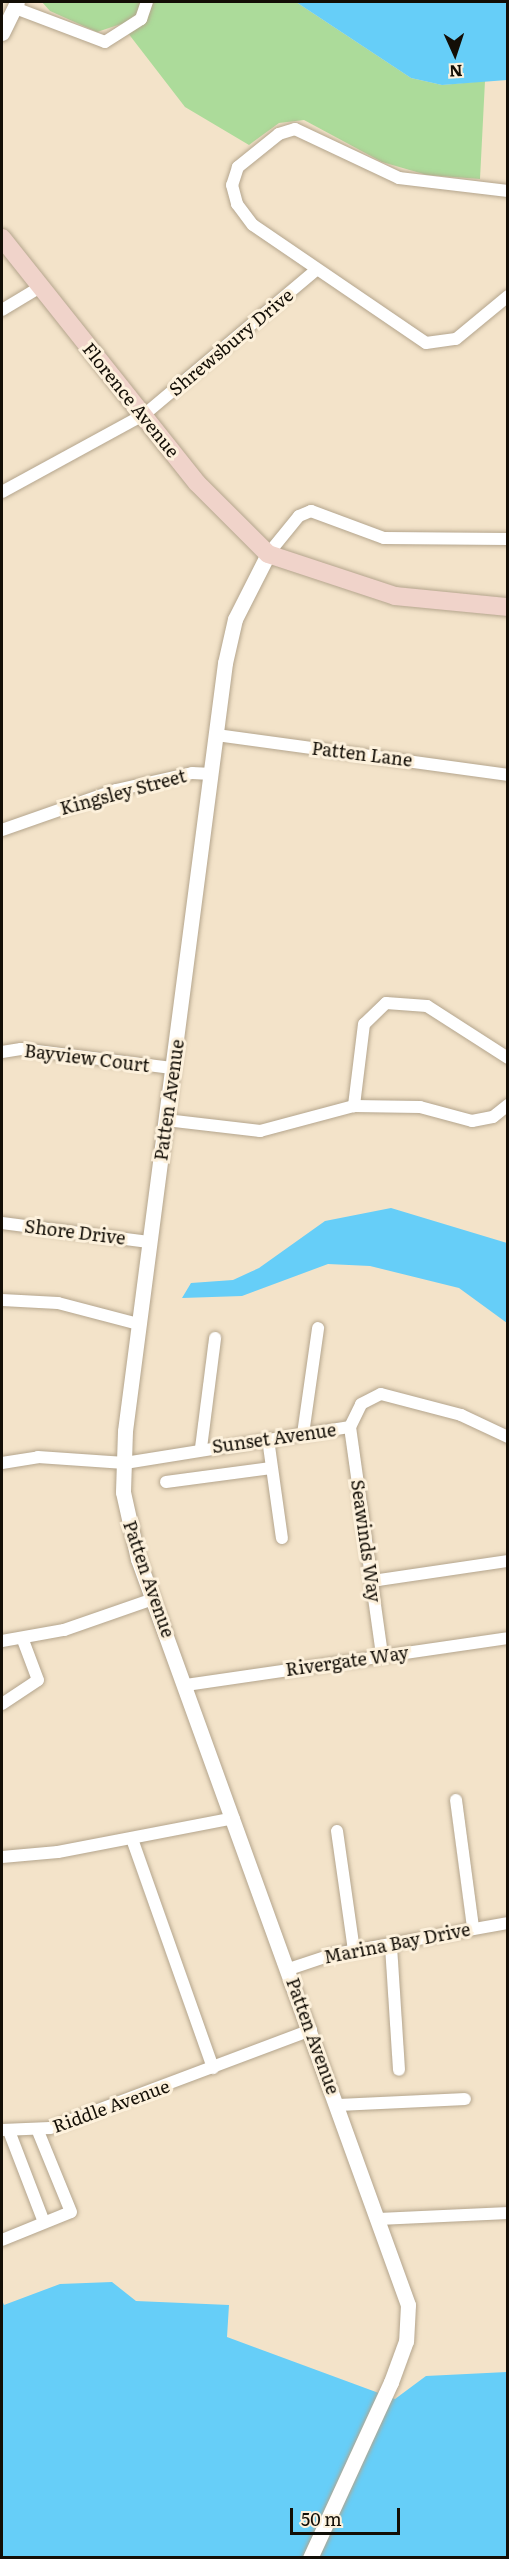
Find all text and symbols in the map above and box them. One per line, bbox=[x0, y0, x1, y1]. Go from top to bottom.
north arrow bbox=[425, 24, 485, 84]
text: N bbox=[449, 60, 463, 84]
street label: Shrewsbury Drive bbox=[165, 284, 297, 400]
street label: Florence Avenue bbox=[78, 338, 184, 462]
street label: Patten Lane bbox=[310, 737, 414, 771]
street label: Kingsley Street bbox=[58, 765, 188, 819]
street label: Patten Avenue bbox=[150, 1038, 188, 1162]
street label: Bayview Court bbox=[23, 1040, 151, 1076]
street label: Shore Drive bbox=[23, 1215, 127, 1249]
street label: Sunset Avenue bbox=[211, 1419, 337, 1457]
street label: Seawinds Way bbox=[347, 1478, 385, 1604]
street label: Patten Avenue bbox=[119, 1518, 179, 1640]
street label: Rivergate Way bbox=[284, 1642, 410, 1680]
street label: Marina Bay Drive bbox=[322, 1918, 472, 1968]
street label: Patten Avenue bbox=[282, 1975, 344, 2097]
street label: Riddle Avenue bbox=[50, 2075, 172, 2137]
scale bar bbox=[293, 2496, 402, 2534]
text: 50 m bbox=[301, 2505, 342, 2532]

